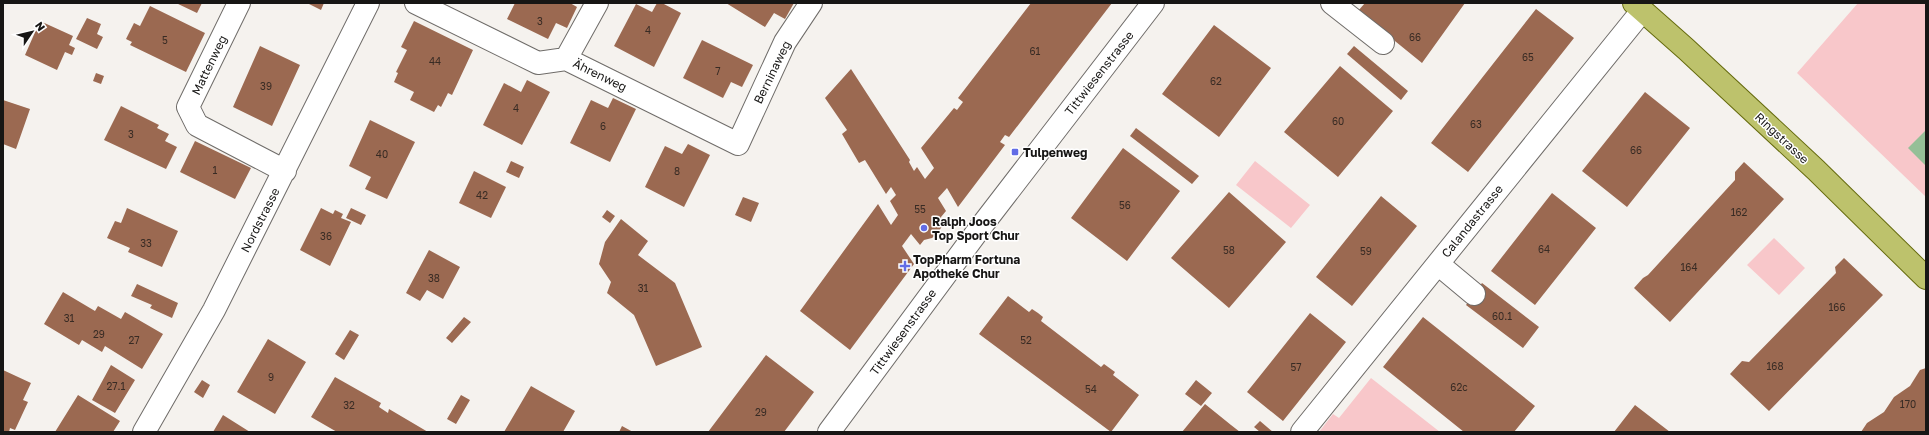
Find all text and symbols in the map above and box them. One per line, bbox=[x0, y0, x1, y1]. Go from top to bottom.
north arrow bbox=[12, 12, 52, 52]
house number: 3 bbox=[537, 15, 543, 27]
text: N bbox=[33, 19, 48, 33]
house number: 4 bbox=[645, 24, 651, 36]
street label: Tittwiesenstrasse bbox=[1061, 28, 1137, 118]
house number: 66 bbox=[1409, 31, 1421, 43]
street label: Mattenweg bbox=[188, 33, 230, 97]
house number: 5 bbox=[162, 34, 168, 46]
street label: Berninaweg bbox=[750, 38, 794, 106]
house number: 61 bbox=[1030, 45, 1041, 57]
house number: 65 bbox=[1522, 51, 1534, 63]
house number: 44 bbox=[429, 55, 441, 67]
street label: Ährenweg bbox=[571, 56, 629, 94]
house number: 7 bbox=[715, 65, 721, 77]
house number: 62 bbox=[1210, 75, 1222, 87]
house number: 39 bbox=[260, 80, 272, 92]
house number: 4 bbox=[513, 102, 519, 114]
street label: Ringstrasse bbox=[1752, 109, 1812, 167]
house number: 60 bbox=[1332, 115, 1344, 127]
house number: 63 bbox=[1470, 118, 1482, 130]
house number: 6 bbox=[600, 120, 606, 132]
house number: 3 bbox=[128, 128, 134, 140]
house number: 66 bbox=[1630, 144, 1642, 156]
place label: Tulpenweg bbox=[1023, 145, 1087, 160]
marker: Tulpenweg bbox=[1010, 147, 1020, 157]
house number: 40 bbox=[376, 148, 388, 160]
house number: 1 bbox=[213, 164, 218, 176]
house number: 8 bbox=[674, 165, 680, 177]
street label: Calandastrasse bbox=[1438, 182, 1506, 260]
street label: Nordstrasse bbox=[237, 185, 283, 255]
house number: 42 bbox=[476, 189, 488, 201]
house number: 56 bbox=[1119, 199, 1131, 211]
house number: 55 bbox=[914, 203, 926, 215]
house number: 162 bbox=[1731, 206, 1748, 218]
place label: Ralph Joos Top Sport Chur bbox=[932, 214, 1020, 243]
marker: Ralph Joos Top Sport Chur bbox=[919, 223, 929, 233]
house number: 36 bbox=[320, 230, 332, 242]
house number: 33 bbox=[140, 237, 152, 249]
house number: 64 bbox=[1538, 243, 1550, 255]
house number: 58 bbox=[1223, 244, 1235, 256]
house number: 59 bbox=[1360, 245, 1372, 257]
place label: TopPharm Fortuna Apotheke Chur bbox=[913, 252, 1020, 281]
marker: TopPharm Fortuna Apotheke Chur bbox=[900, 261, 910, 271]
house number: 164 bbox=[1681, 261, 1698, 273]
house number: 38 bbox=[428, 272, 440, 284]
house number: 31 bbox=[638, 282, 648, 294]
street label: Tittwiesenstrasse bbox=[867, 286, 939, 378]
house number: 166 bbox=[1829, 301, 1845, 313]
house number: 60.1 bbox=[1492, 310, 1512, 322]
house number: 31 bbox=[64, 312, 74, 324]
house number: 29 bbox=[93, 328, 105, 340]
house number: 27 bbox=[128, 334, 140, 346]
house number: 52 bbox=[1020, 334, 1032, 346]
house number: 168 bbox=[1767, 360, 1784, 372]
house number: 57 bbox=[1290, 361, 1302, 373]
house number: 9 bbox=[268, 371, 274, 383]
house number: 27.1 bbox=[107, 380, 126, 392]
house number: 62c bbox=[1450, 381, 1468, 393]
house number: 54 bbox=[1085, 383, 1097, 395]
house number: 170 bbox=[1900, 398, 1916, 410]
house number: 32 bbox=[343, 399, 355, 411]
house number: 29 bbox=[755, 406, 767, 418]

